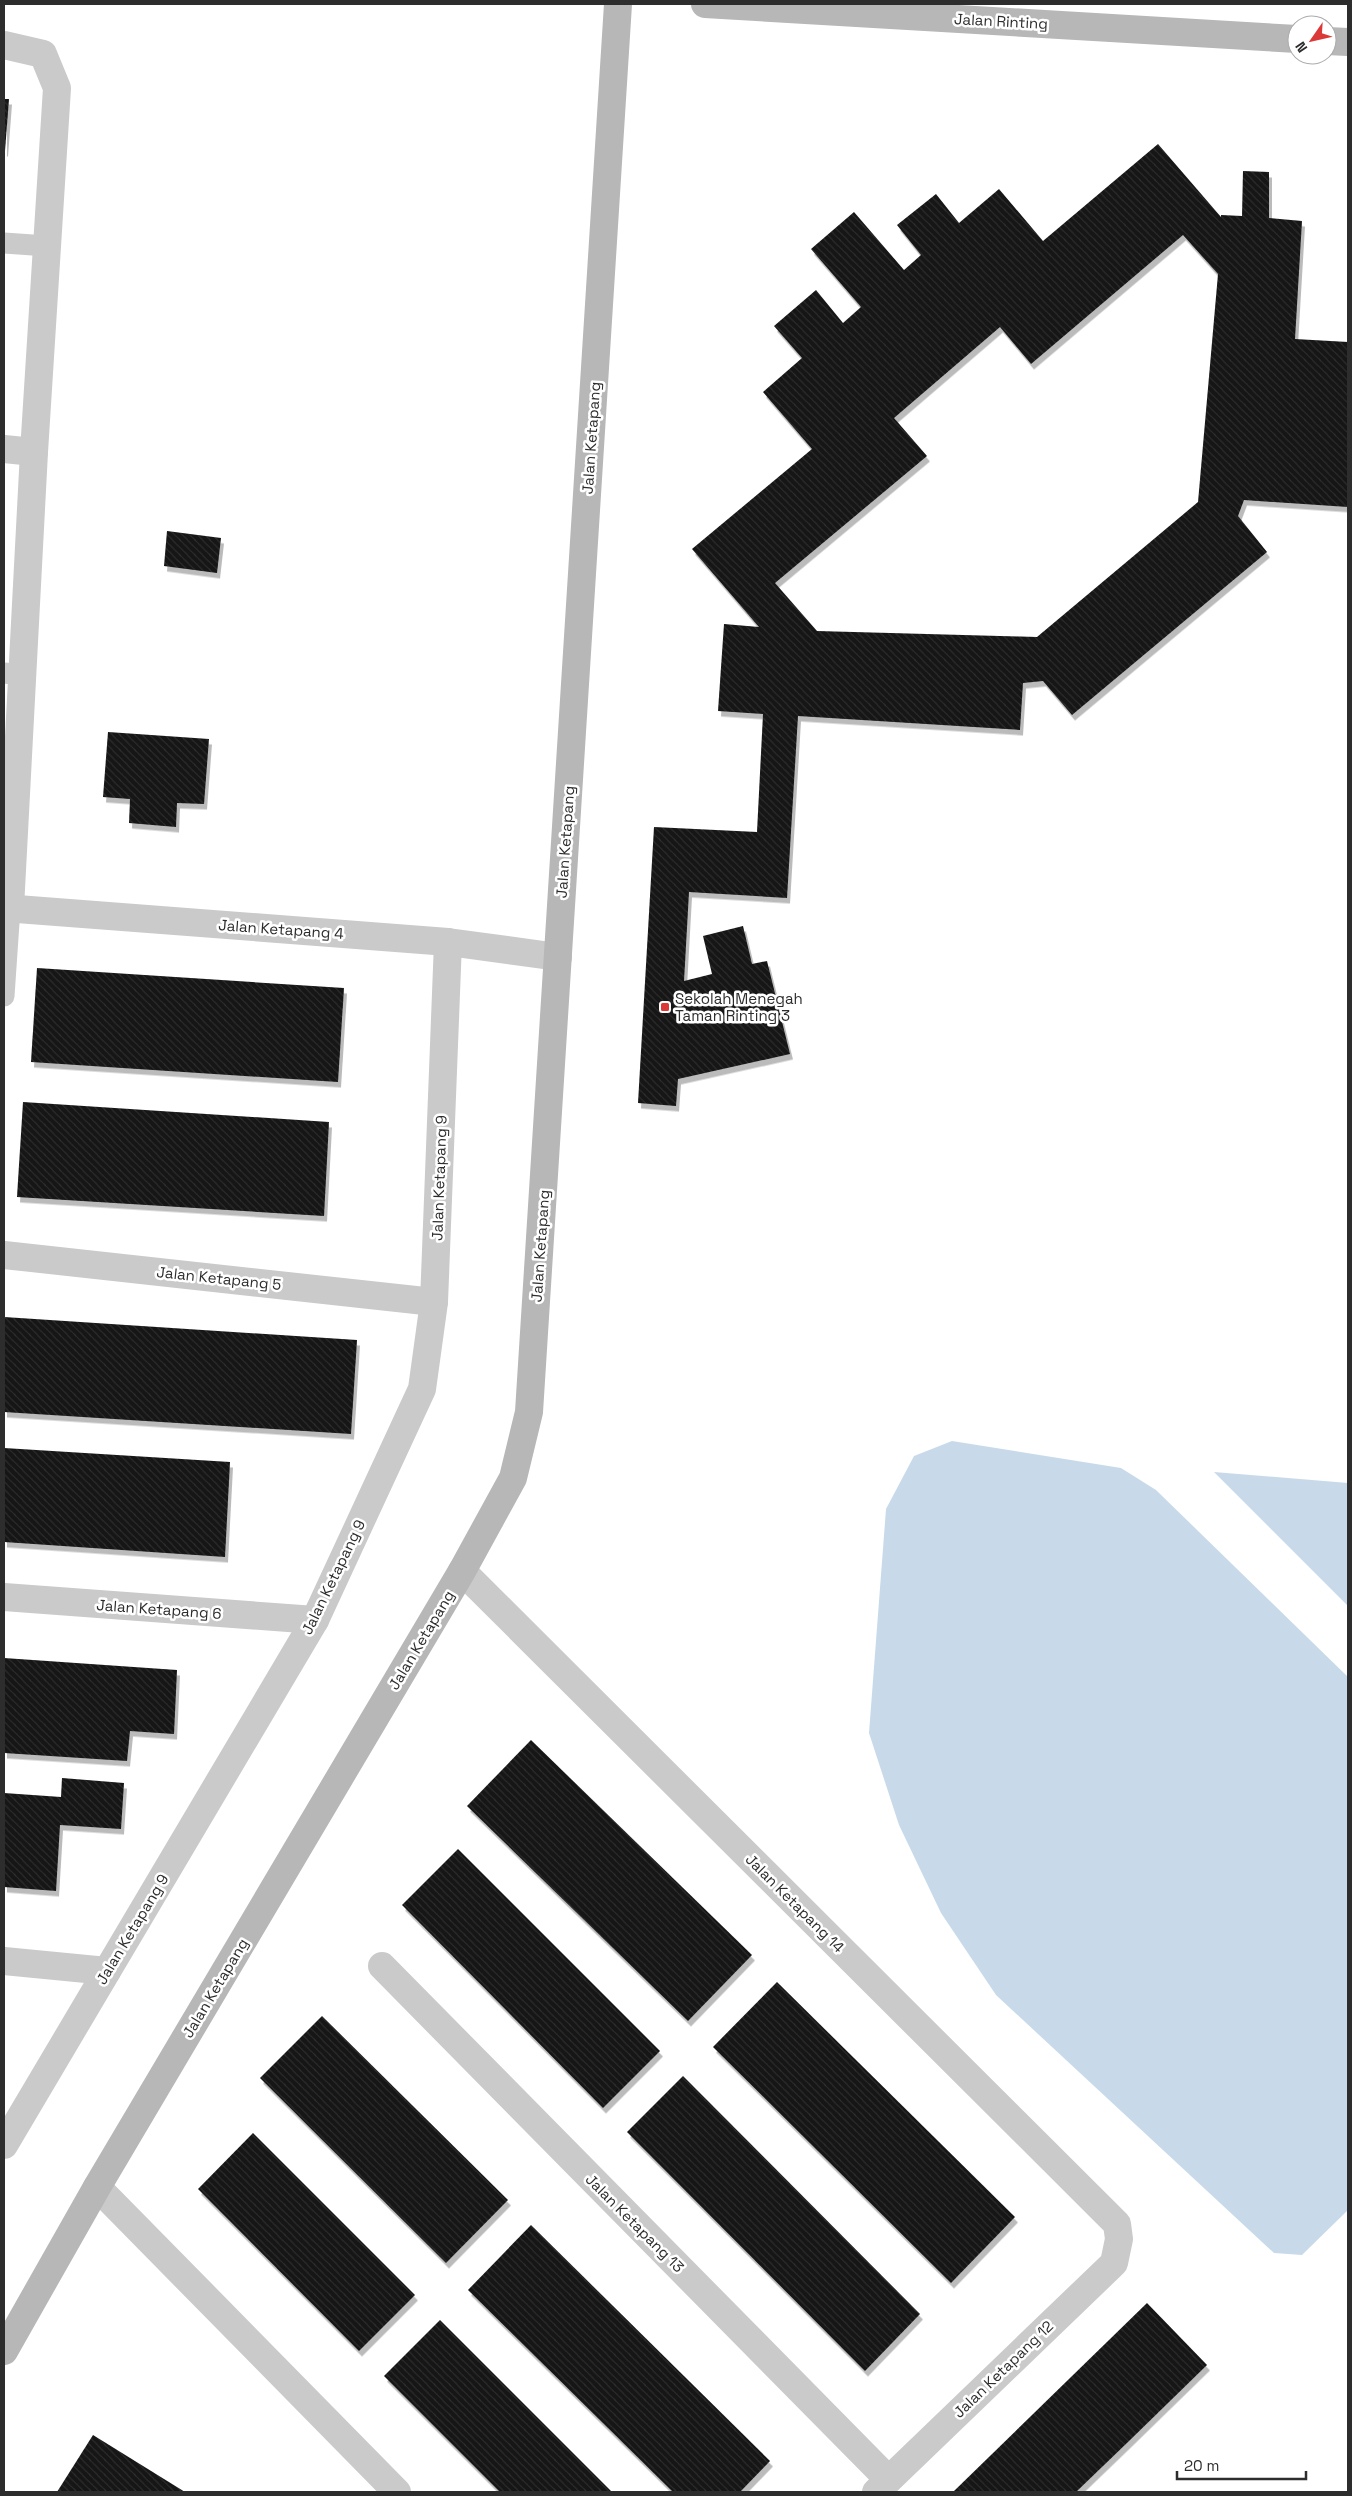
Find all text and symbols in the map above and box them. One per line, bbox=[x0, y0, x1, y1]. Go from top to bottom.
street label: Jalan Rinting bbox=[954, 9, 1048, 33]
north arrow bbox=[1287, 15, 1337, 65]
text: N bbox=[1291, 38, 1311, 56]
street label: Jalan Ketapang bbox=[578, 381, 604, 495]
street label: Jalan Ketapang bbox=[552, 785, 578, 899]
street label: Jalan Ketapang 4 bbox=[218, 915, 344, 943]
place label: Sekolah Menegah Taman Rinting 3 bbox=[675, 989, 803, 1025]
marker: Sekolah Menegah Taman Rinting 3 bbox=[659, 1001, 671, 1013]
street label: Jalan Ketapang 9 bbox=[427, 1115, 451, 1241]
street label: Jalan Ketapang bbox=[527, 1189, 553, 1303]
street label: Jalan Ketapang 5 bbox=[156, 1262, 282, 1294]
street label: Jalan Ketapang 9 bbox=[297, 1516, 369, 1638]
street label: Jalan Ketapang bbox=[384, 1587, 458, 1693]
street label: Jalan Ketapang 6 bbox=[96, 1595, 222, 1623]
street label: Jalan Ketapang 14 bbox=[742, 1850, 848, 1956]
street label: Jalan Ketapang 9 bbox=[92, 1870, 172, 1988]
street label: Jalan Ketapang bbox=[178, 1935, 252, 2041]
street label: Jalan Ketapang 13 bbox=[582, 2170, 688, 2276]
street label: Jalan Ketapang 12 bbox=[949, 2316, 1057, 2422]
scale bar bbox=[1177, 2448, 1306, 2480]
text: 20 m bbox=[1184, 2456, 1219, 2475]

